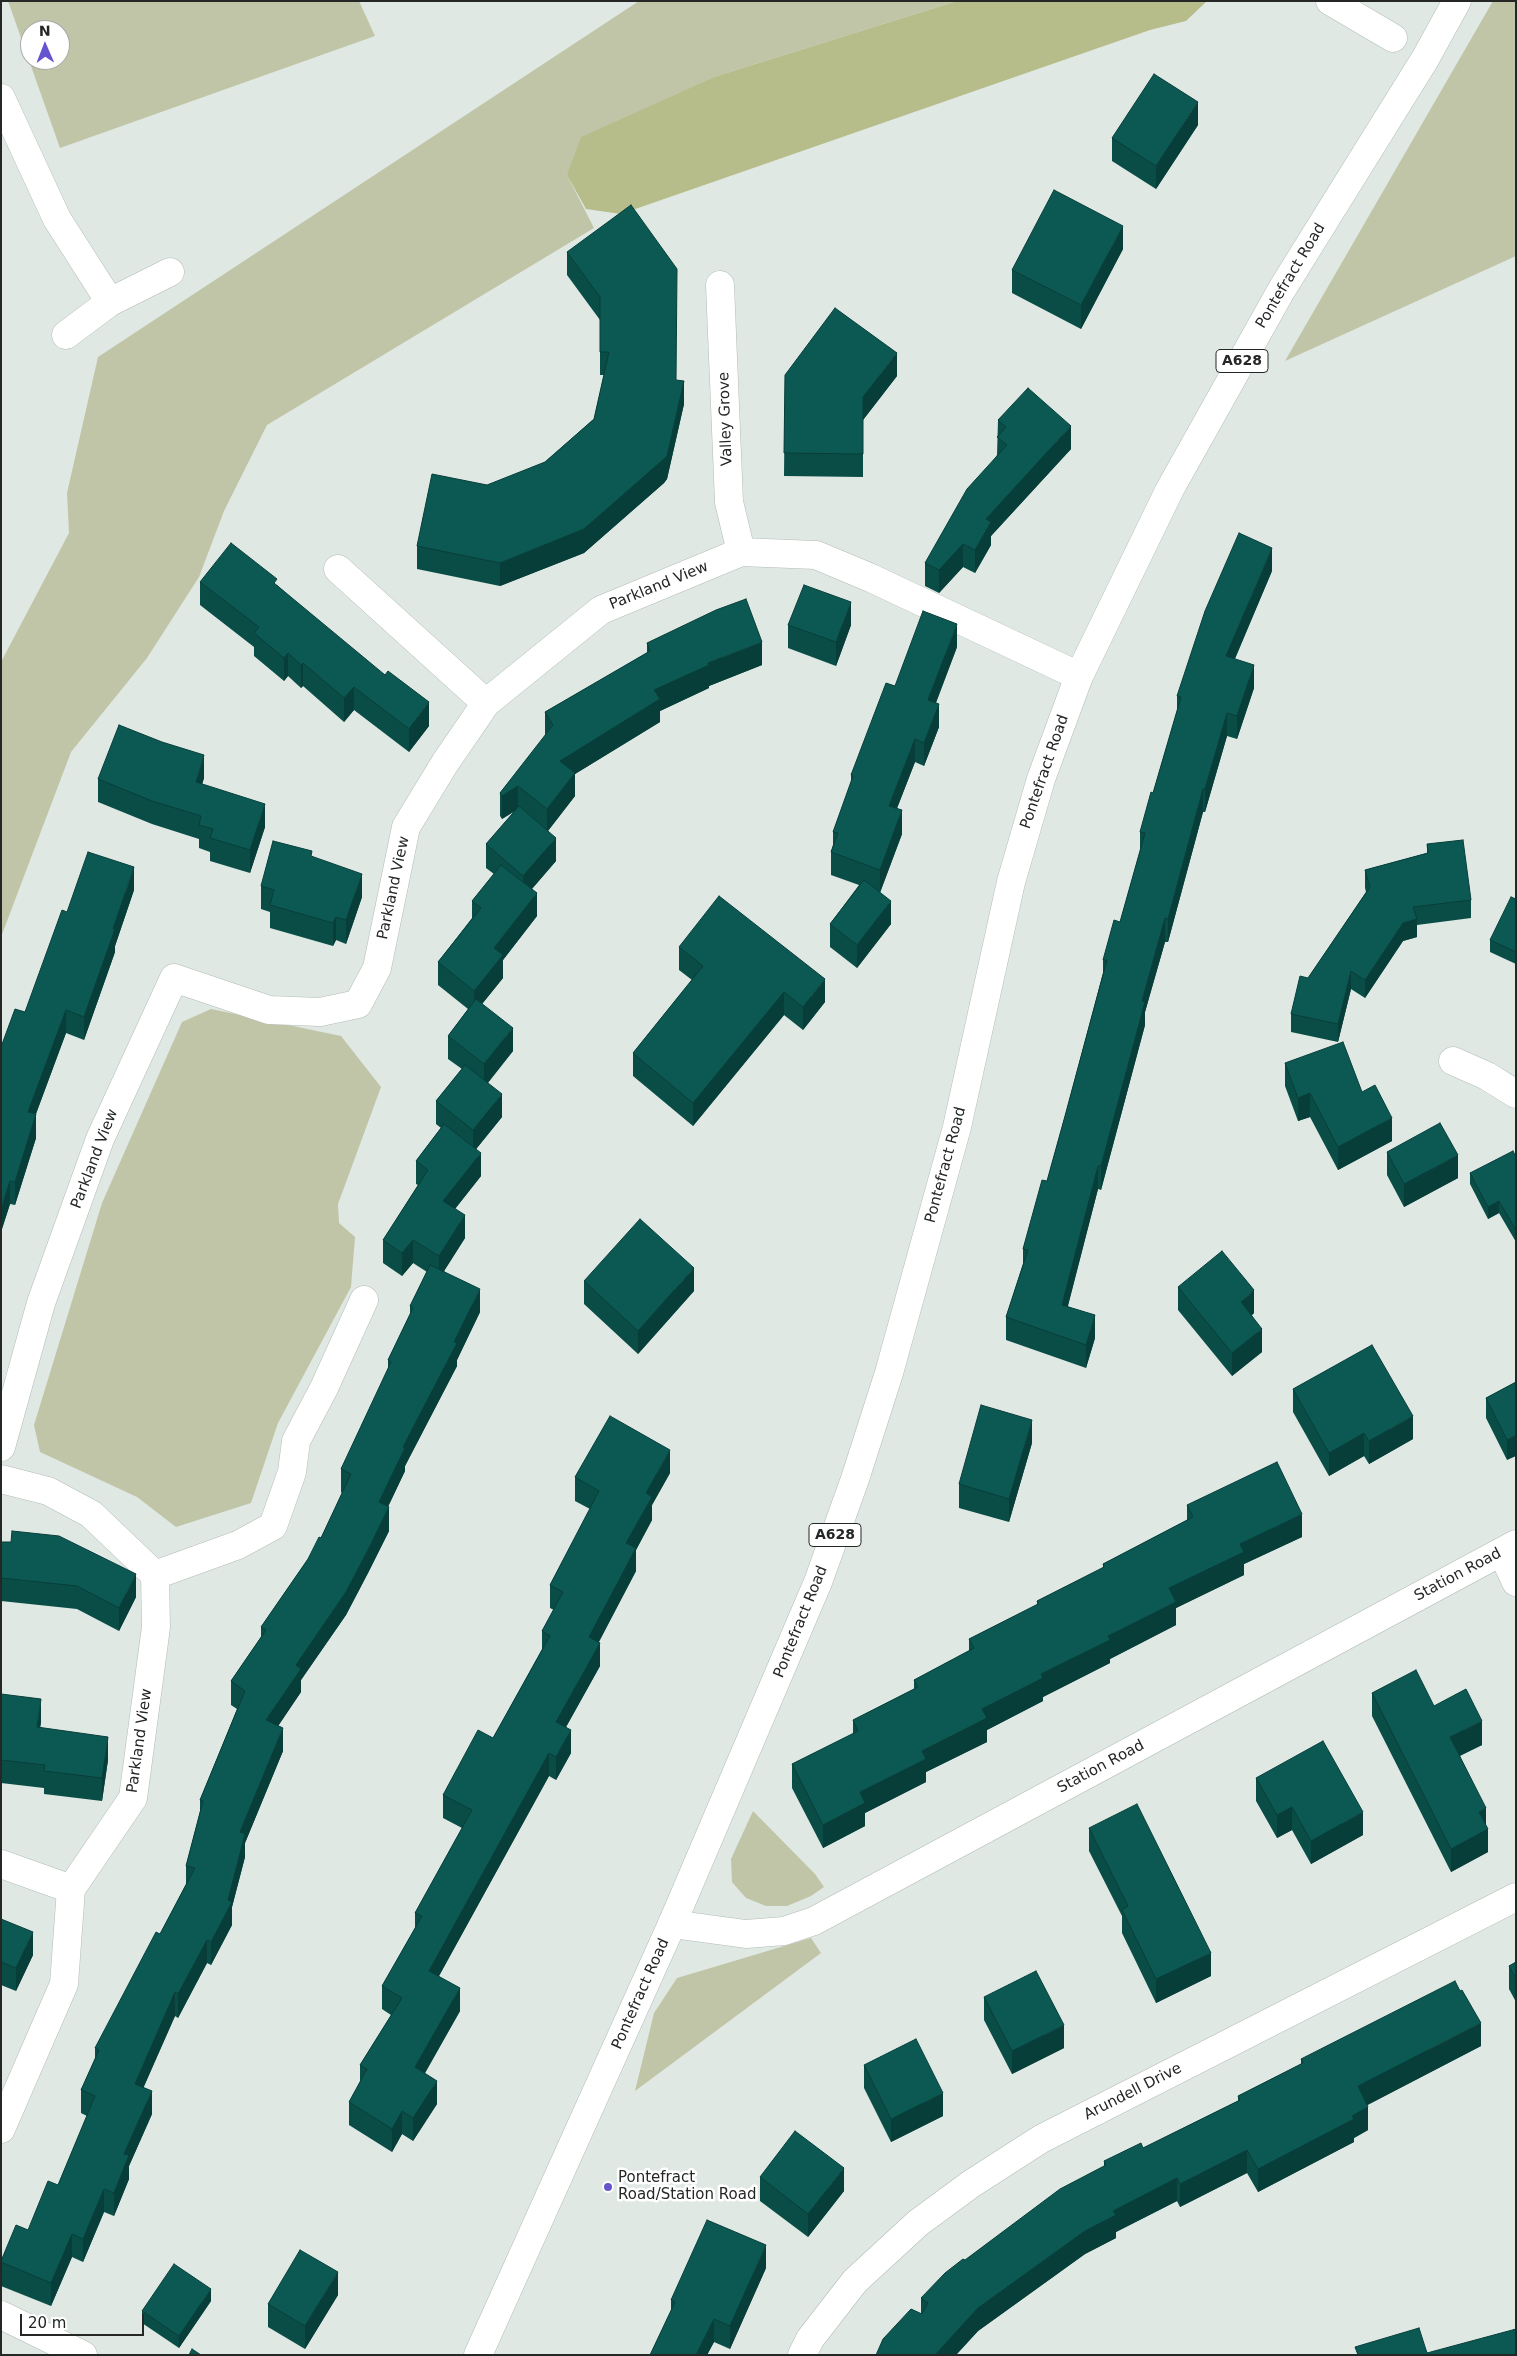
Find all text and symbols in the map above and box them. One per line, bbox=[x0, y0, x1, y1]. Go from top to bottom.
north arrow bbox=[20, 20, 70, 70]
text: N bbox=[39, 23, 51, 39]
street label: Pontefract Road bbox=[1253, 220, 1329, 332]
road number: A628 bbox=[1216, 350, 1268, 372]
street label: Valley Grove bbox=[715, 372, 737, 466]
street label: Parkland View bbox=[607, 558, 711, 614]
street label: Pontefract Road bbox=[1017, 713, 1073, 831]
street label: Parkland View bbox=[374, 835, 414, 941]
street label: Pontefract Road bbox=[922, 1105, 970, 1225]
street label: Parkland View bbox=[68, 1107, 122, 1211]
road number: A628 bbox=[809, 1524, 861, 1546]
street label: Station Road bbox=[1412, 1545, 1504, 1605]
street label: Pontefract Road bbox=[770, 1563, 832, 1681]
street label: Parkland View bbox=[124, 1688, 156, 1794]
street label: Station Road bbox=[1055, 1737, 1147, 1797]
street label: Pontefract Road bbox=[608, 1936, 674, 2052]
street label: Arundell Drive bbox=[1081, 2060, 1185, 2124]
place label: Pontefract Road/Station Road bbox=[618, 2169, 756, 2204]
marker: Pontefract Road/Station Road bbox=[602, 2181, 614, 2193]
scale bar bbox=[22, 2304, 146, 2336]
text: 20 m bbox=[28, 2314, 66, 2332]

